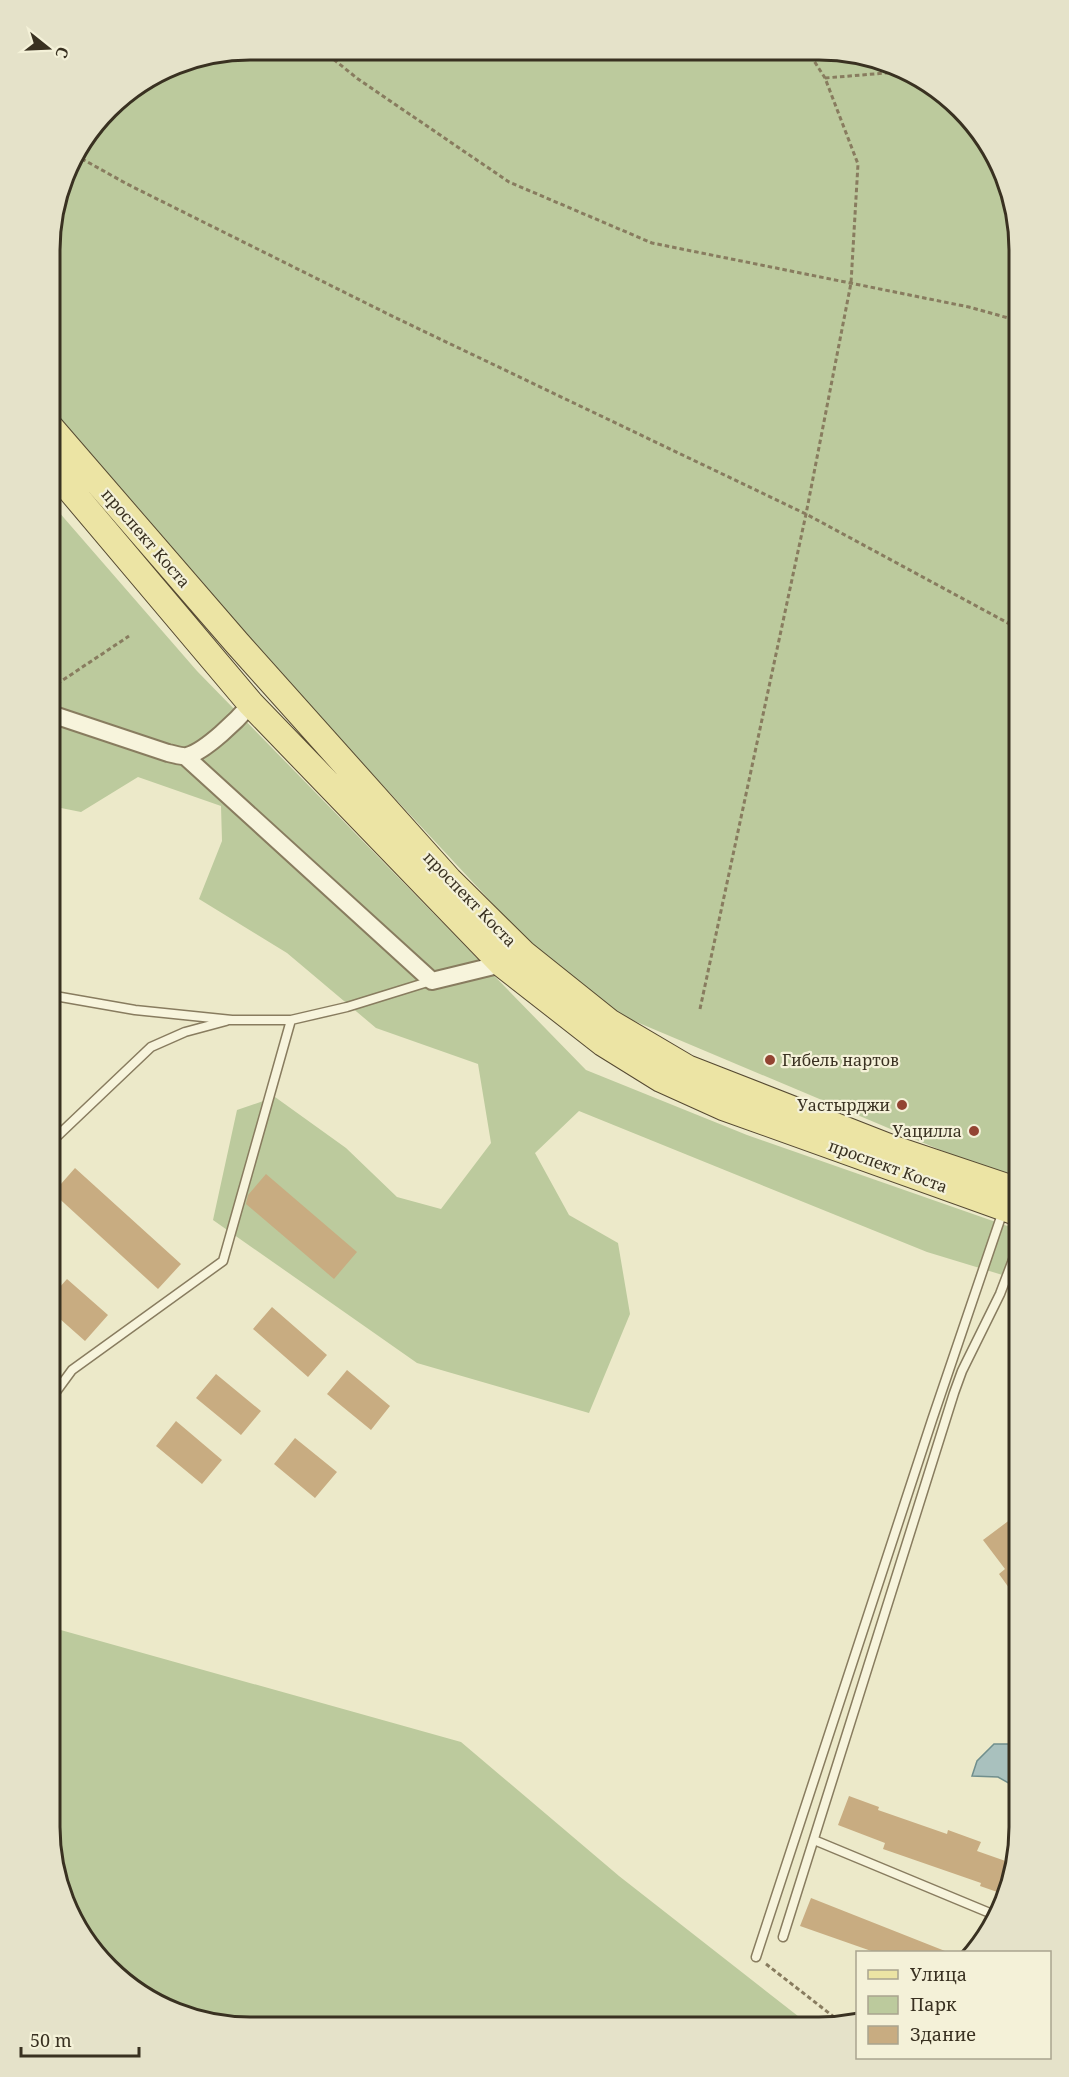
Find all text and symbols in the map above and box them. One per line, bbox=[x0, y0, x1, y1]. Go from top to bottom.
north arrow bbox=[18, 18, 78, 78]
text: С bbox=[50, 44, 74, 61]
street label: проспект Коста bbox=[97, 484, 195, 592]
street label: проспект Коста bbox=[419, 846, 521, 952]
place label: Гибель нартов bbox=[782, 1049, 899, 1071]
marker: Гибель нартов bbox=[763, 1053, 777, 1067]
place label: Уастырджи bbox=[797, 1094, 890, 1116]
marker: Уастырджи bbox=[895, 1098, 909, 1112]
place label: Уацилла bbox=[892, 1120, 962, 1142]
marker: Уацилла bbox=[967, 1124, 981, 1138]
street label: проспект Коста bbox=[825, 1134, 951, 1198]
legend bbox=[856, 1951, 1051, 2059]
text: Улица bbox=[910, 1962, 967, 1986]
text: Парк bbox=[910, 1992, 957, 2016]
scale bar bbox=[21, 2020, 140, 2058]
text: Здание bbox=[910, 2022, 976, 2046]
text: 50 m bbox=[30, 2028, 72, 2052]

